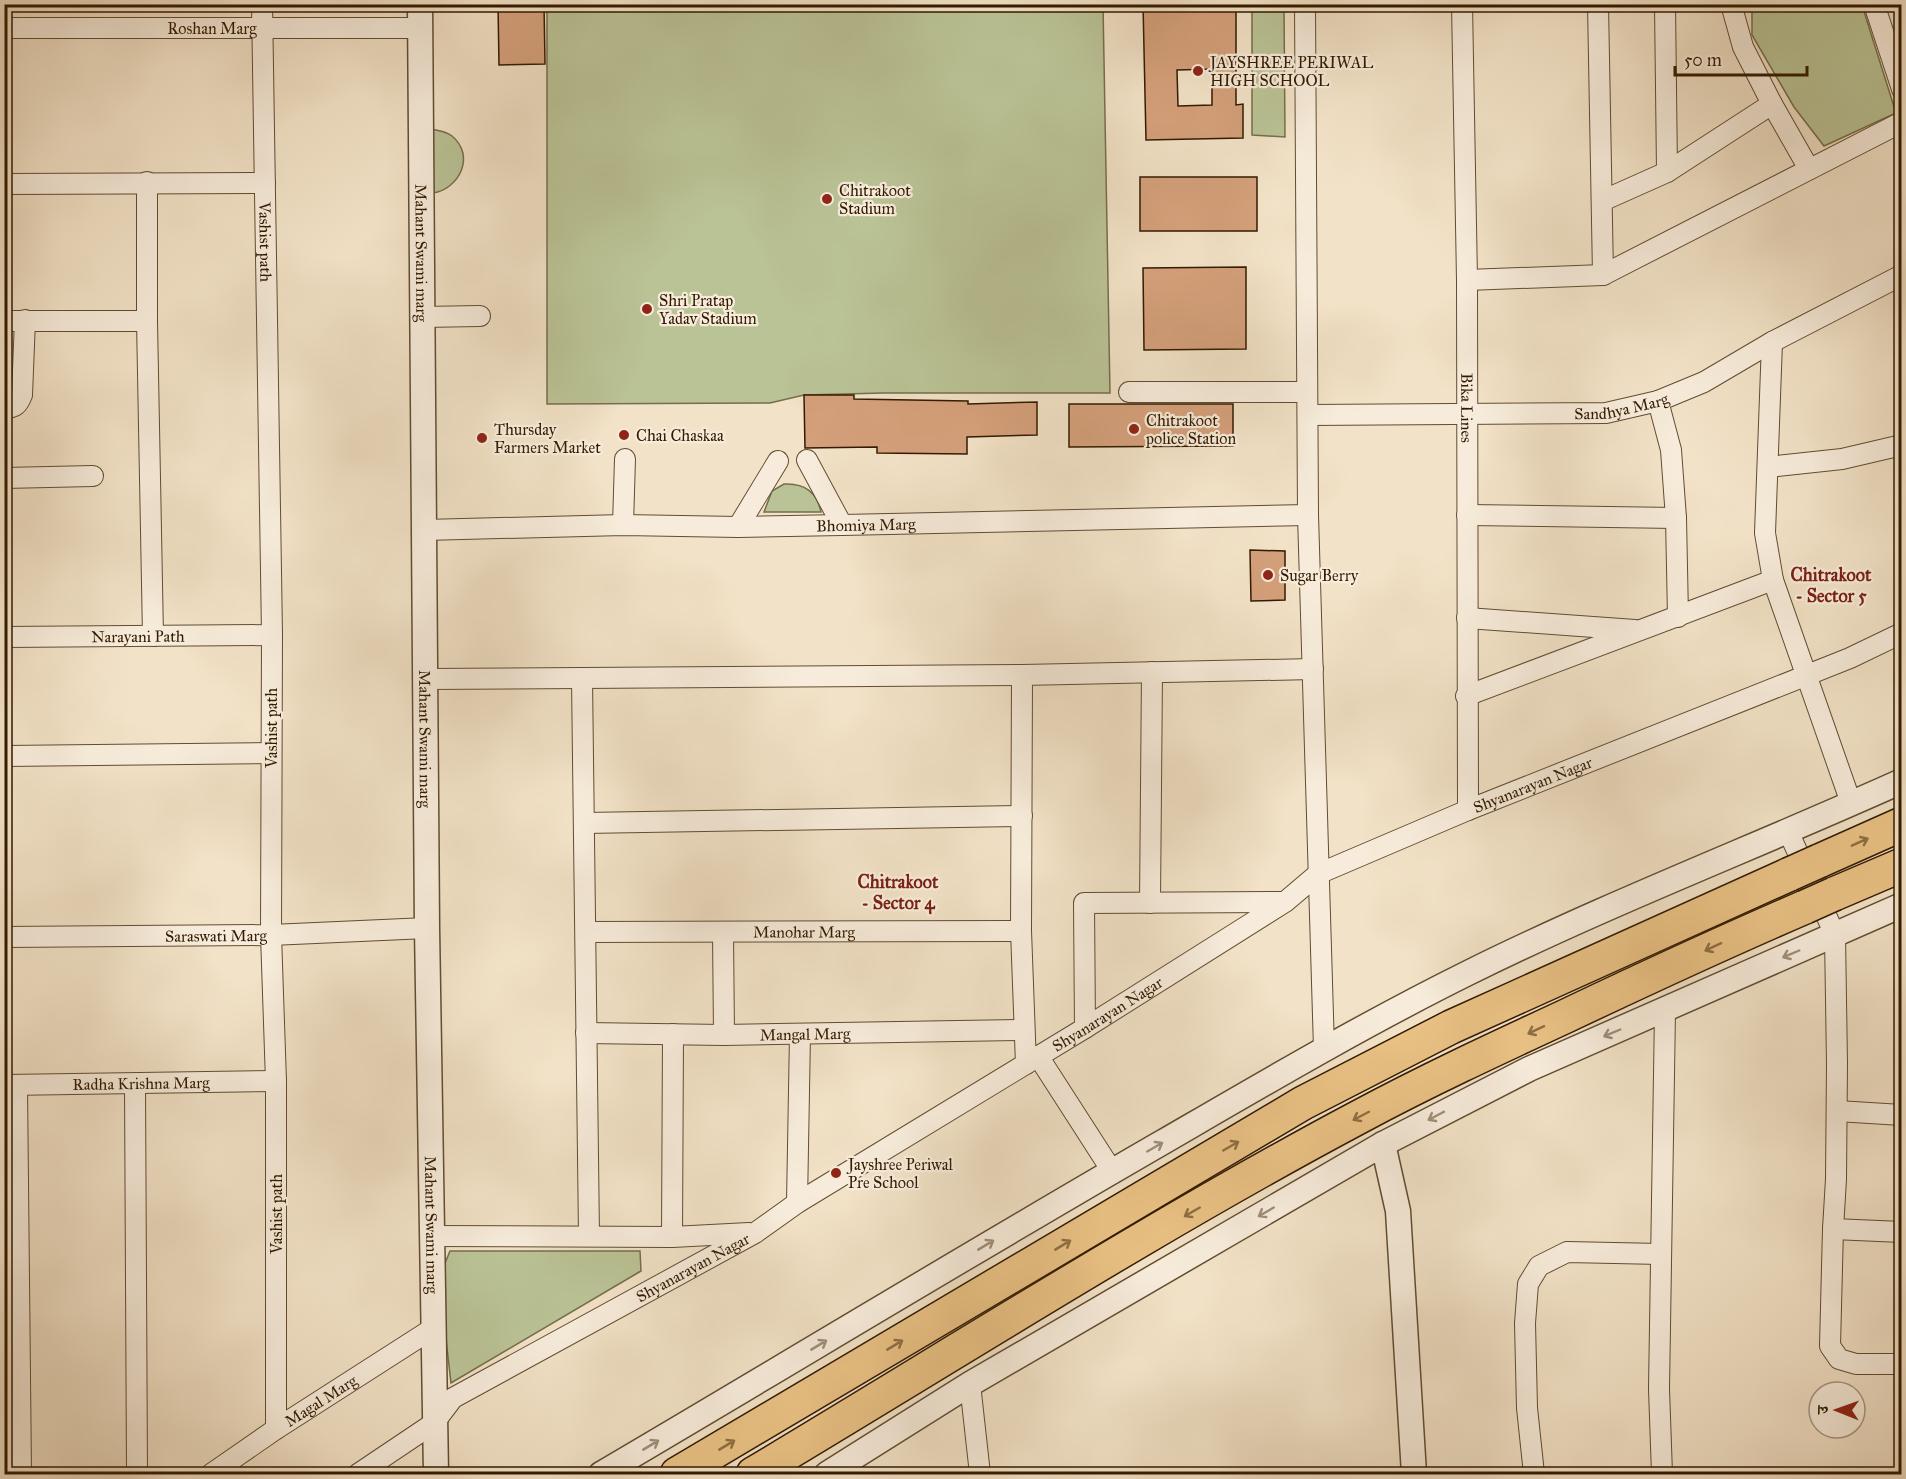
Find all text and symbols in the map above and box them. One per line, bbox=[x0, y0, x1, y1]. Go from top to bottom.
street label: Roshan Marg bbox=[167, 19, 257, 39]
scale bar bbox=[1675, 39, 1807, 77]
text: 50 m bbox=[1684, 49, 1722, 71]
place label: JAYSHREE PERIWAL HIGH SCHOOL bbox=[1208, 53, 1373, 90]
marker: JAYSHREE PERIWAL HIGH SCHOOL bbox=[1191, 64, 1205, 78]
place label: Chitrakoot Stadium bbox=[839, 181, 911, 218]
street label: Mahant Swami marg bbox=[412, 184, 432, 323]
marker: Chitrakoot Stadium bbox=[820, 192, 834, 206]
street label: Vashist path bbox=[256, 201, 276, 282]
place label: Shri Pratap Yadav Stadium bbox=[659, 291, 757, 328]
marker: Shri Pratap Yadav Stadium bbox=[640, 302, 654, 316]
street label: Bika Lines bbox=[1458, 373, 1477, 443]
street label: Sandhya Marg bbox=[1574, 388, 1672, 423]
place label: Chitrakoot police Station bbox=[1145, 411, 1236, 448]
place label: Thursday Farmers Market bbox=[494, 420, 601, 457]
marker: Chitrakoot police Station bbox=[1127, 422, 1141, 436]
place label: Chai Chaskaa bbox=[636, 426, 724, 445]
marker: Chai Chaskaa bbox=[617, 428, 631, 442]
marker: Thursday Farmers Market bbox=[475, 431, 489, 445]
street label: Bhomiya Marg bbox=[816, 514, 916, 535]
district label: Chitrakoot - Sector 5 bbox=[1791, 564, 1872, 607]
place label: Sugar Berry bbox=[1280, 566, 1359, 586]
marker: Sugar Berry bbox=[1261, 568, 1275, 582]
street label: Narayani Path bbox=[91, 626, 185, 646]
street label: Mahant Swami marg bbox=[416, 670, 436, 809]
street label: Vashist path bbox=[262, 688, 281, 769]
street label: Shyanarayan Nagar bbox=[1470, 752, 1595, 816]
one-way arrow bbox=[1851, 836, 1869, 848]
district label: Chitrakoot - Sector 4 bbox=[858, 871, 939, 915]
street label: Manohar Marg bbox=[753, 922, 855, 942]
street label: Saraswati Marg bbox=[165, 926, 268, 946]
one-way arrow bbox=[1704, 941, 1722, 953]
one-way arrow bbox=[1782, 949, 1800, 960]
street label: Shyanarayan Nagar bbox=[1049, 972, 1166, 1055]
street label: Mangal Marg bbox=[759, 1023, 851, 1044]
one-way arrow bbox=[1528, 1024, 1546, 1036]
one-way arrow bbox=[1604, 1028, 1622, 1039]
street label: Radha Krishna Marg bbox=[72, 1072, 210, 1094]
one-way arrow bbox=[1428, 1110, 1445, 1122]
one-way arrow bbox=[1353, 1111, 1371, 1122]
one-way arrow bbox=[1146, 1140, 1163, 1152]
one-way arrow bbox=[1222, 1140, 1239, 1152]
place label: Jayshree Periwal Pre School bbox=[846, 1155, 953, 1192]
street label: Mahant Swami marg bbox=[421, 1156, 443, 1295]
marker: Jayshree Periwal Pre School bbox=[829, 1166, 843, 1180]
street label: Vashist path bbox=[267, 1174, 286, 1255]
one-way arrow bbox=[1184, 1206, 1201, 1218]
one-way arrow bbox=[1258, 1207, 1275, 1219]
street label: Shyanarayan Nagar bbox=[633, 1228, 753, 1306]
one-way arrow bbox=[977, 1239, 994, 1251]
one-way arrow bbox=[1054, 1239, 1071, 1251]
one-way arrow bbox=[886, 1338, 903, 1350]
one-way arrow bbox=[810, 1339, 827, 1351]
street label: Magal Marg bbox=[281, 1370, 361, 1431]
north arrow bbox=[1807, 1380, 1867, 1440]
text: उ bbox=[1813, 1404, 1832, 1415]
one-way arrow bbox=[642, 1438, 659, 1450]
one-way arrow bbox=[718, 1438, 735, 1450]

